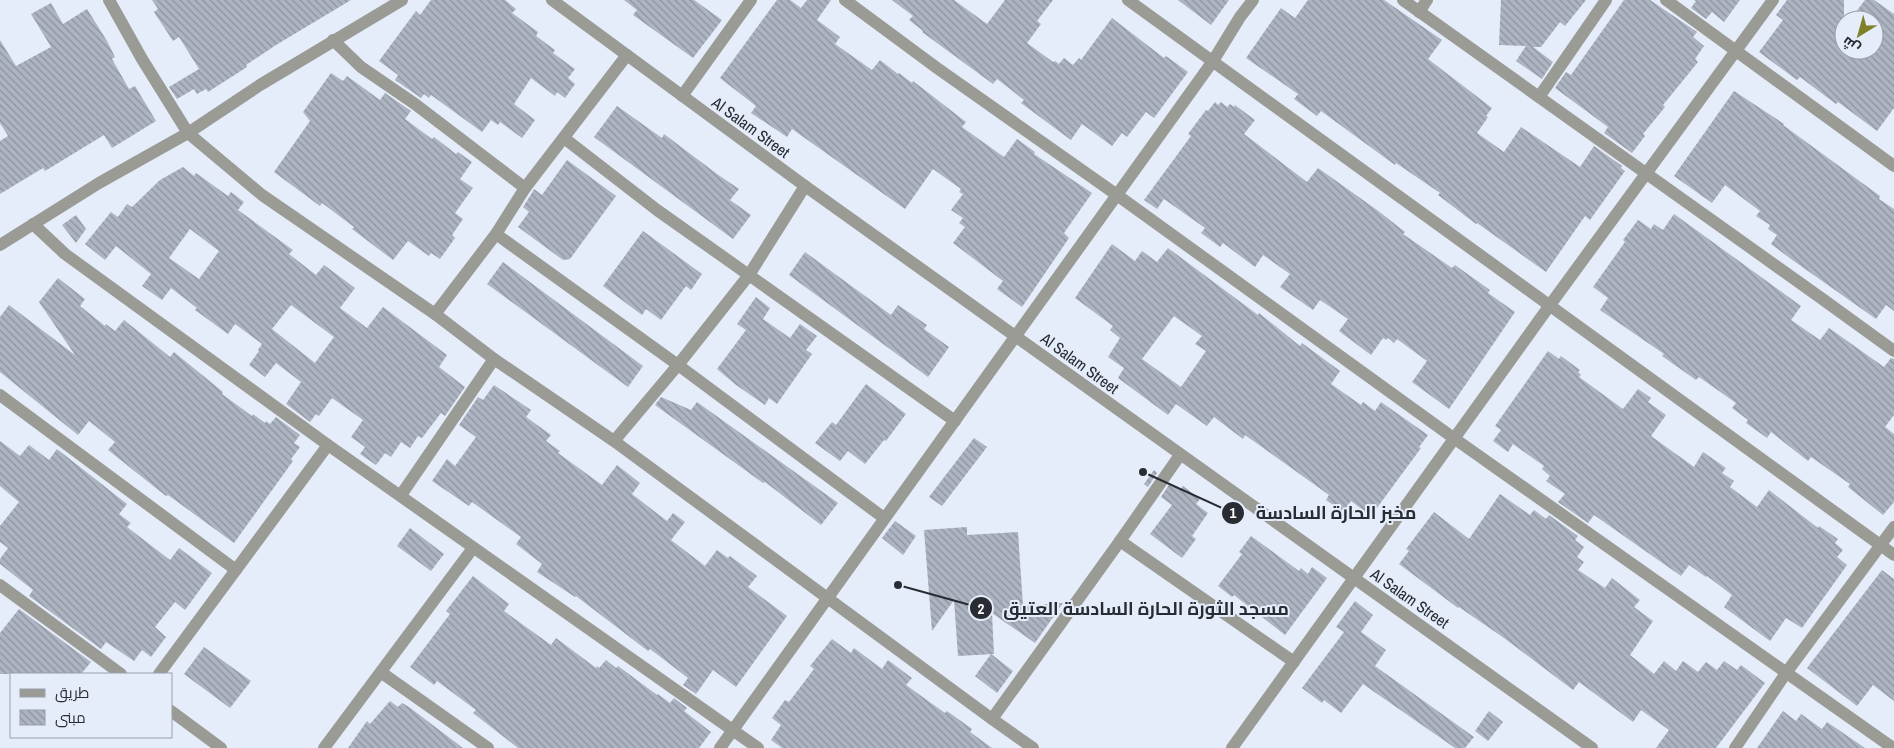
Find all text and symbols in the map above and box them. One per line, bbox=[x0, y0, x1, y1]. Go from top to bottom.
north arrow bbox=[1834, 10, 1884, 60]
text: ش bbox=[1839, 33, 1864, 58]
street label: Al Salam Street bbox=[707, 91, 795, 163]
street label: Al Salam Street bbox=[1036, 327, 1124, 399]
callout: مخبز الحارة السادسة bbox=[1221, 496, 1427, 529]
text: مخبز الحارة السادسة bbox=[1256, 500, 1416, 525]
text: 1 bbox=[1230, 502, 1237, 523]
street label: Al Salam Street bbox=[1366, 562, 1454, 633]
callout: مسجد الثورة الحارة السادسة العتيق bbox=[968, 592, 1299, 625]
text: مسجد الثورة الحارة السادسة العتيق bbox=[1003, 596, 1289, 621]
text: 2 bbox=[978, 598, 985, 619]
legend bbox=[10, 673, 172, 738]
text: طريق bbox=[55, 682, 89, 703]
text: مبنى bbox=[55, 707, 86, 728]

